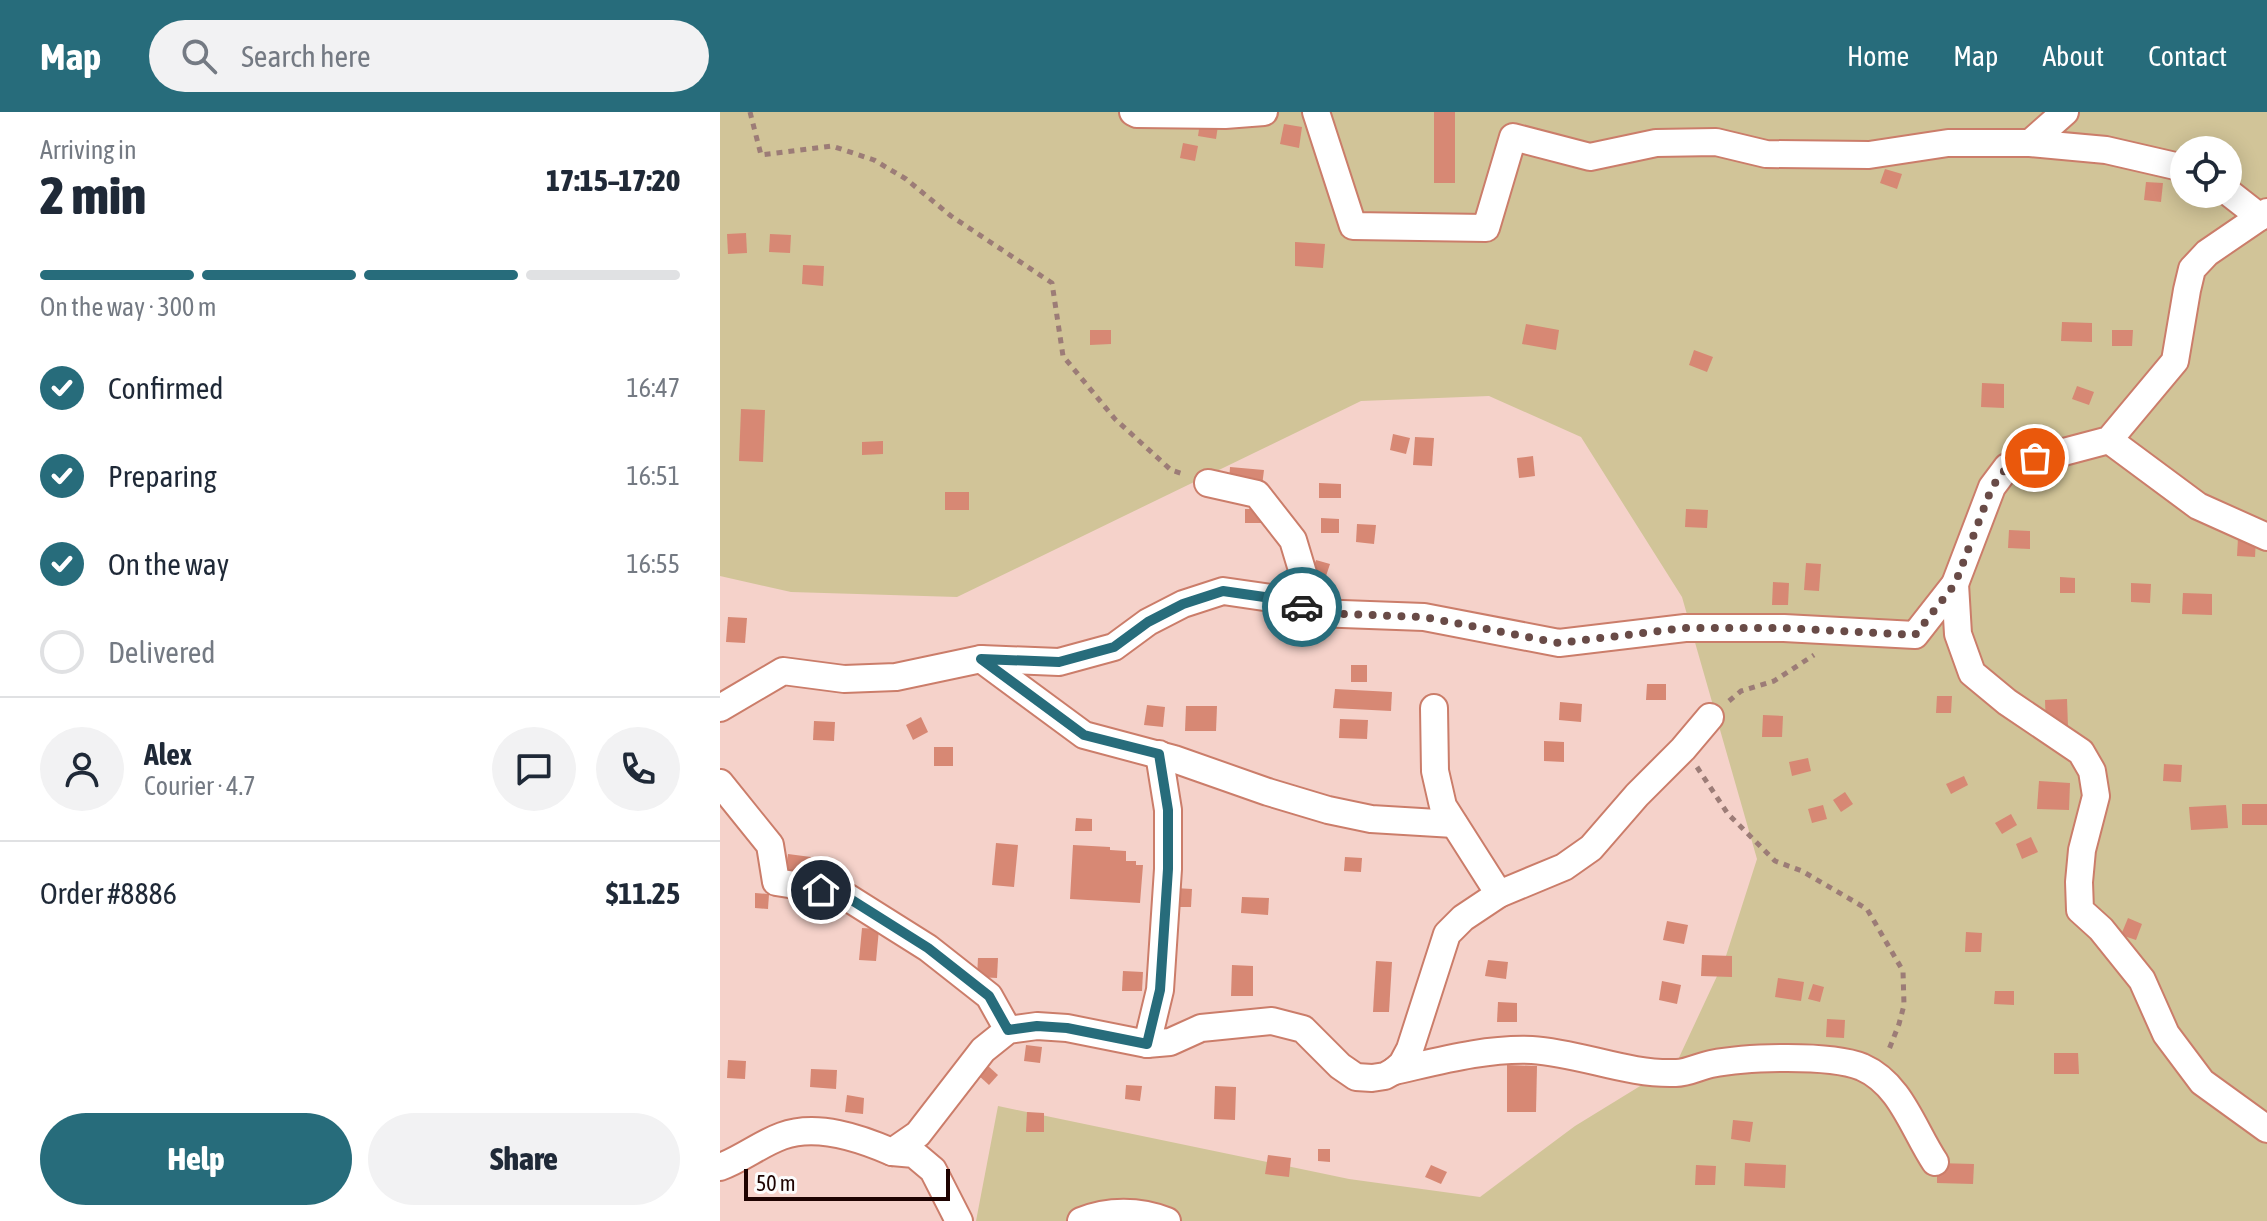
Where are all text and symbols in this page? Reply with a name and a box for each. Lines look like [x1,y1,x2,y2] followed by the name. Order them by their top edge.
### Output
[149,20,709,92] search box
[177,34,221,78] icon: search
[40,35,101,78] text: Map
[241,39,371,73] text: Search here
[1847,40,1909,72] text: Home
[1953,40,1998,72] text: Map
[2042,40,2104,72] text: About
[2148,40,2227,72] text: Contact
[40,135,137,165] text: Arriving in
[2170,136,2242,208] map controls
[2170,136,2242,208] button: locate
[546,163,680,197] text: 17:15–17:20
[40,165,146,225] text: 2 min
[40,292,217,322] text: On the way · 300 m
[40,366,84,410] icon: check
[108,371,223,405] text: Confirmed
[626,373,680,403] text: 16:47
[2001,424,2069,492] pin
[2013,436,2057,480] icon: bag
[40,454,84,498] icon: check
[108,459,217,493] text: Preparing
[626,461,680,491] text: 16:51
[40,542,84,586] icon: check
[108,547,229,581] text: On the way
[626,549,680,579] text: 16:55
[1262,567,1342,647] courier
[1280,585,1324,629] icon: car
[108,635,216,669] text: Delivered
[40,727,124,811] button: person
[492,727,576,811] button: chat
[596,727,680,811] button: phone
[144,737,192,771] text: Alex
[144,771,255,801] text: Courier · 4.7
[787,856,855,924] pin
[799,868,843,912] icon: home
[40,876,177,910] text: Order #8886
[606,876,680,910] text: $11.25
[40,1113,352,1205] button: Help
[368,1113,680,1205] button: Share
[744,1165,950,1201] scale bar
[756,1170,796,1196] text: 50 m

